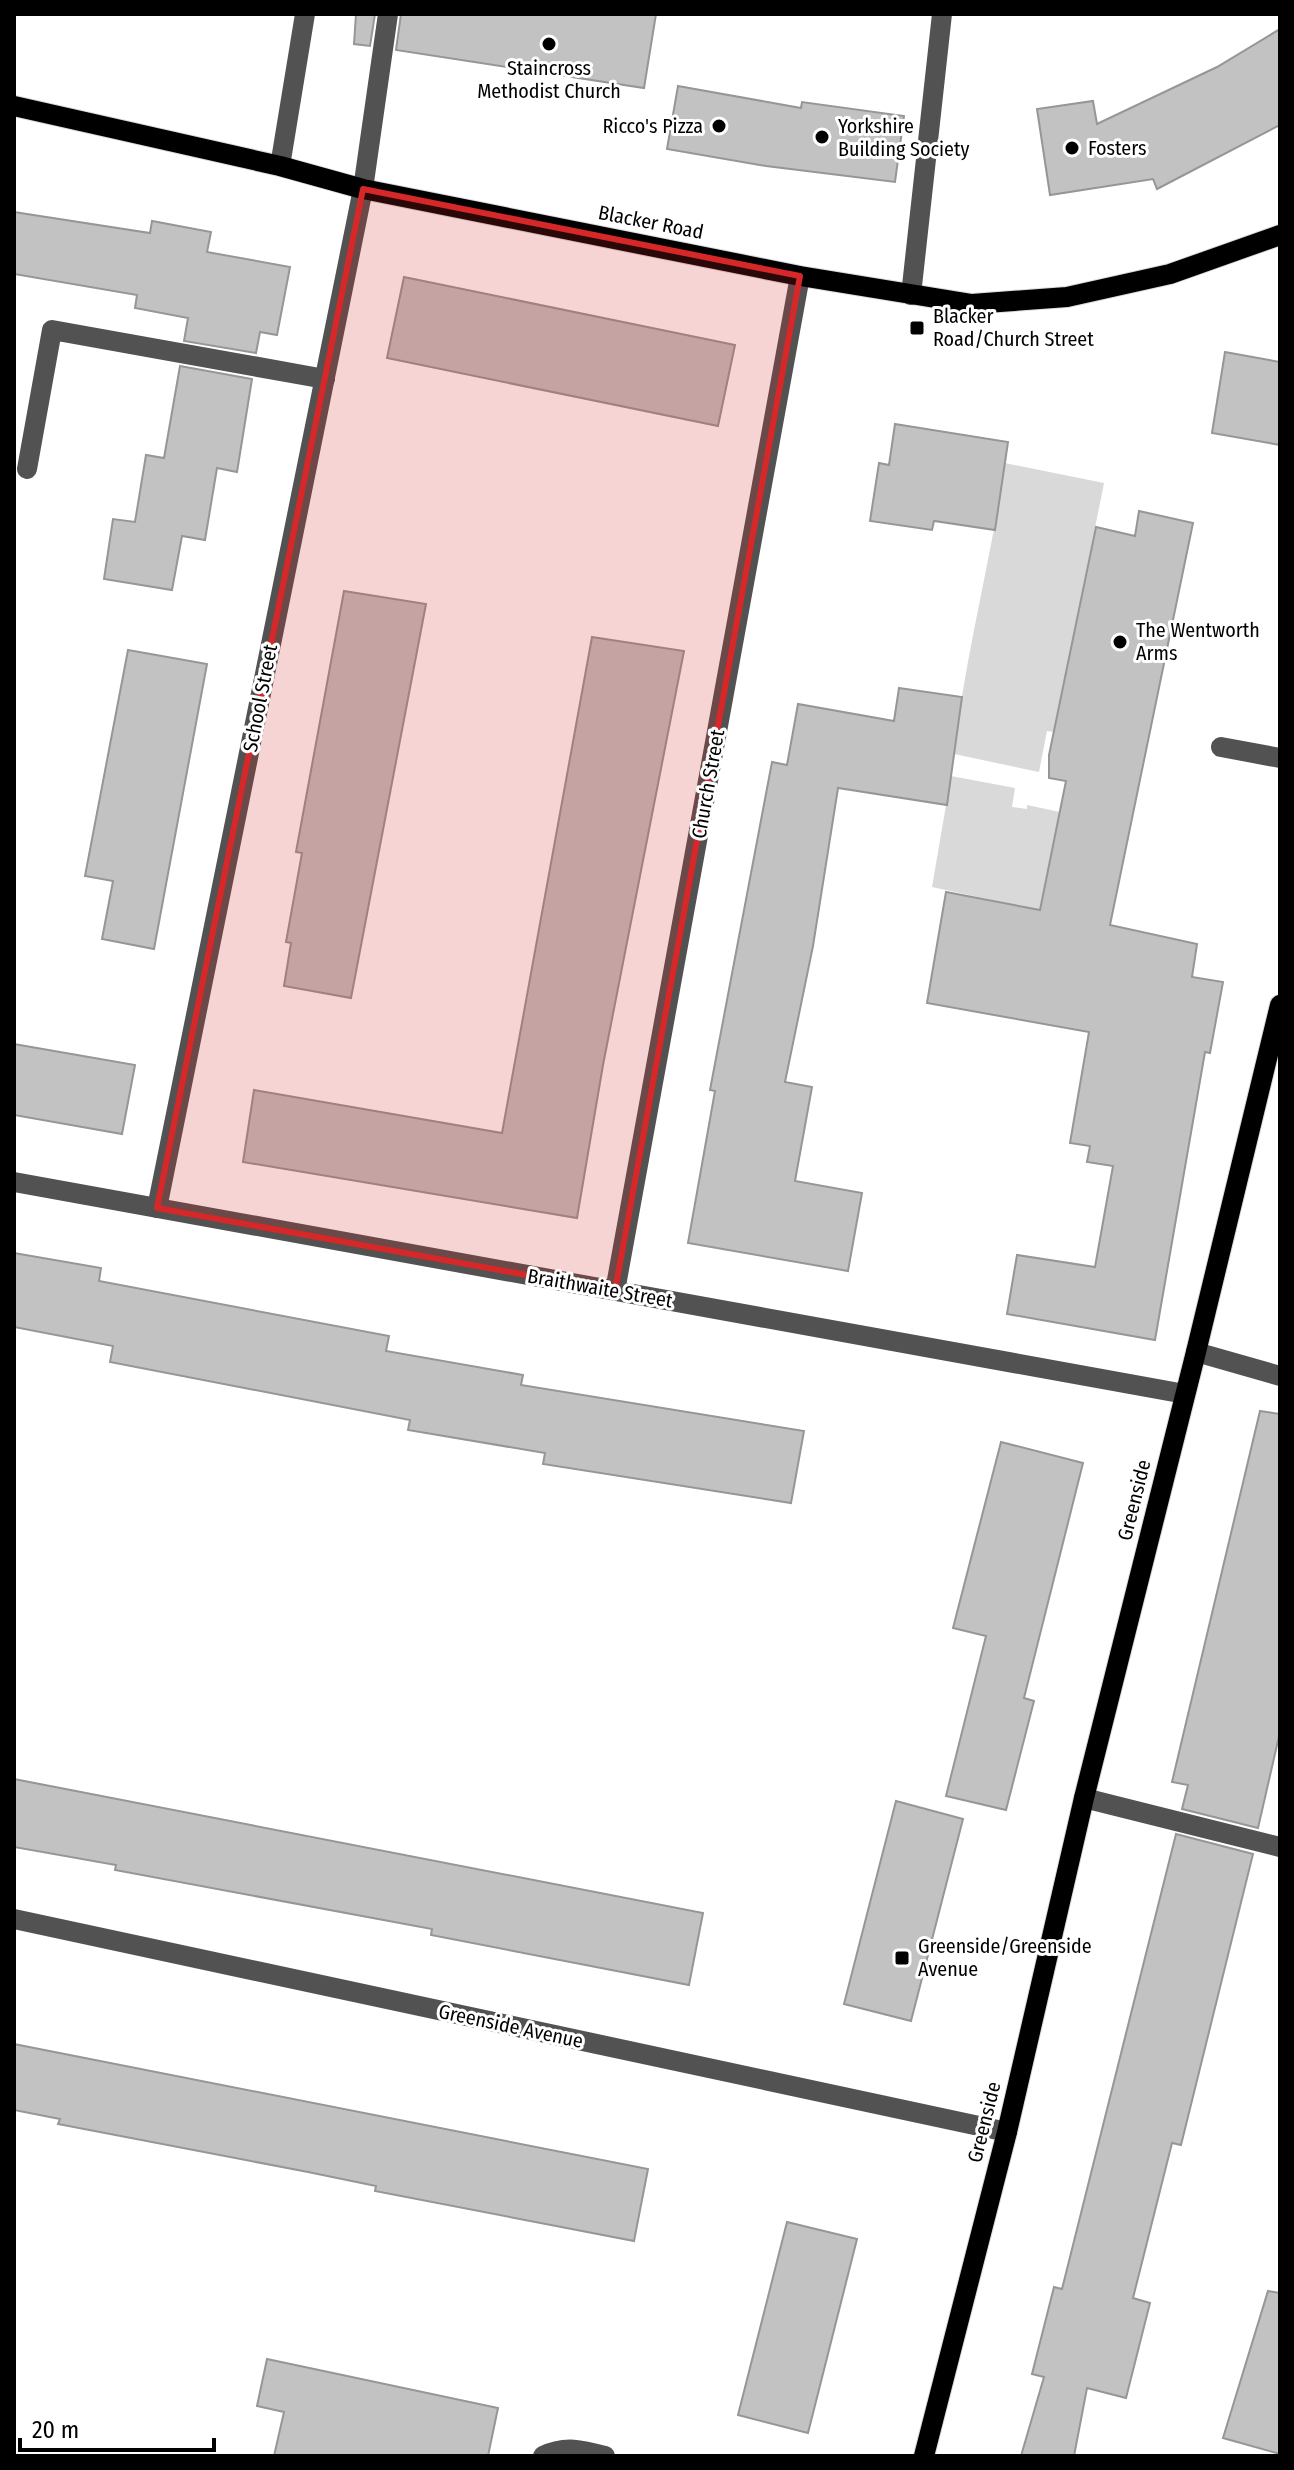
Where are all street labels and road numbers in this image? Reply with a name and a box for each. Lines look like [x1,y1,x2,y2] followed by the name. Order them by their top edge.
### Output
[596,200,706,244] street label: Blacker Road
[238,642,282,754] street label: School Street
[687,727,729,840] street label: Church Street
[526,1263,675,1313] street label: Braithwaite Street
[1112,1457,1156,1543] street label: Greenside
[437,1999,585,2053] street label: Greenside Avenue
[962,2079,1006,2165] street label: Greenside

